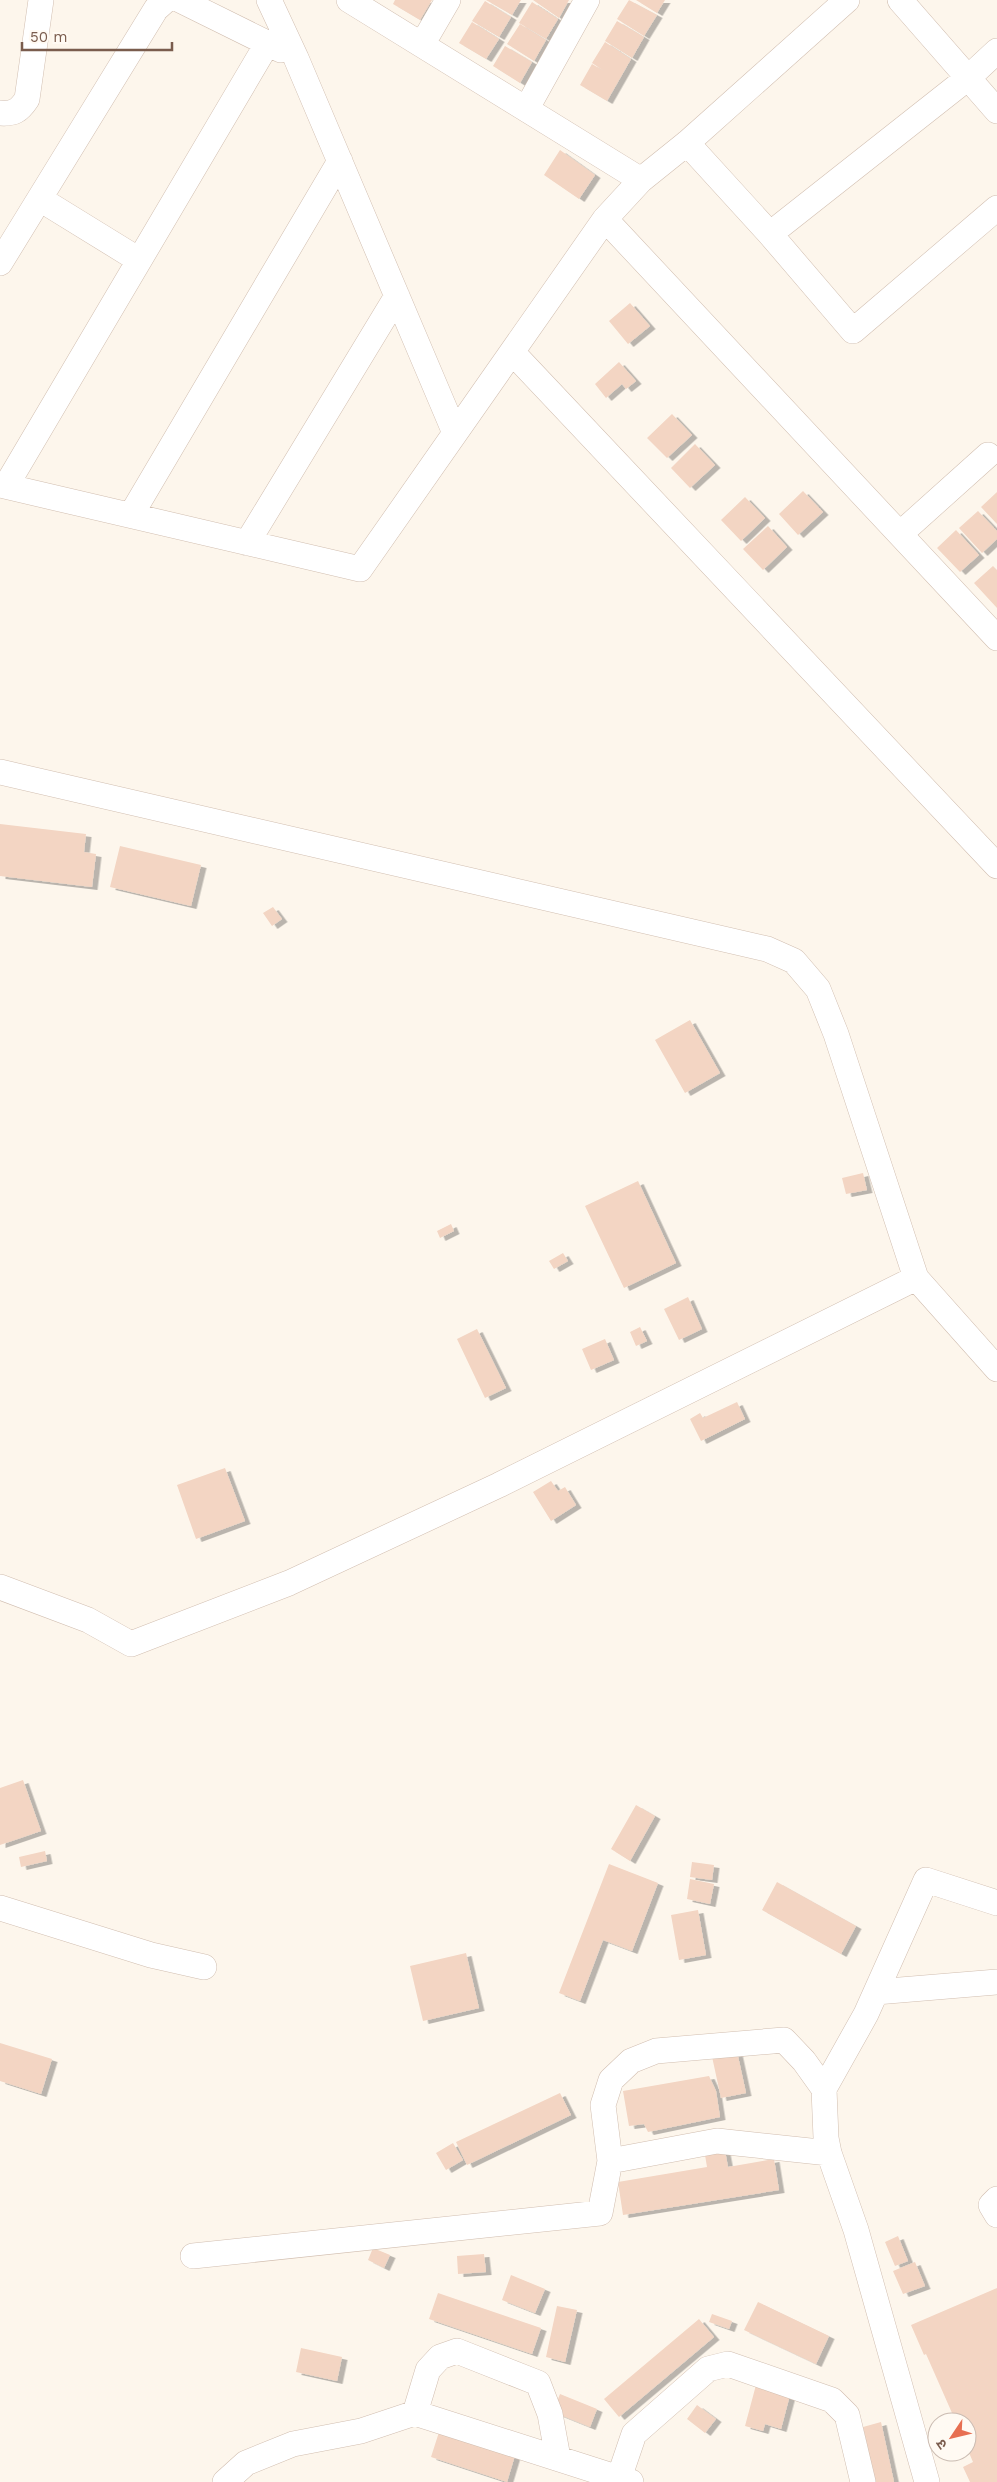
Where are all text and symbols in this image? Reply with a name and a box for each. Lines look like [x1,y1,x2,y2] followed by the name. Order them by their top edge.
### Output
[22,20,172,52] scale bar
[30,28,67,46] text: 50 m
[927,2412,977,2462] north arrow
[932,2436,950,2452] text: उ

